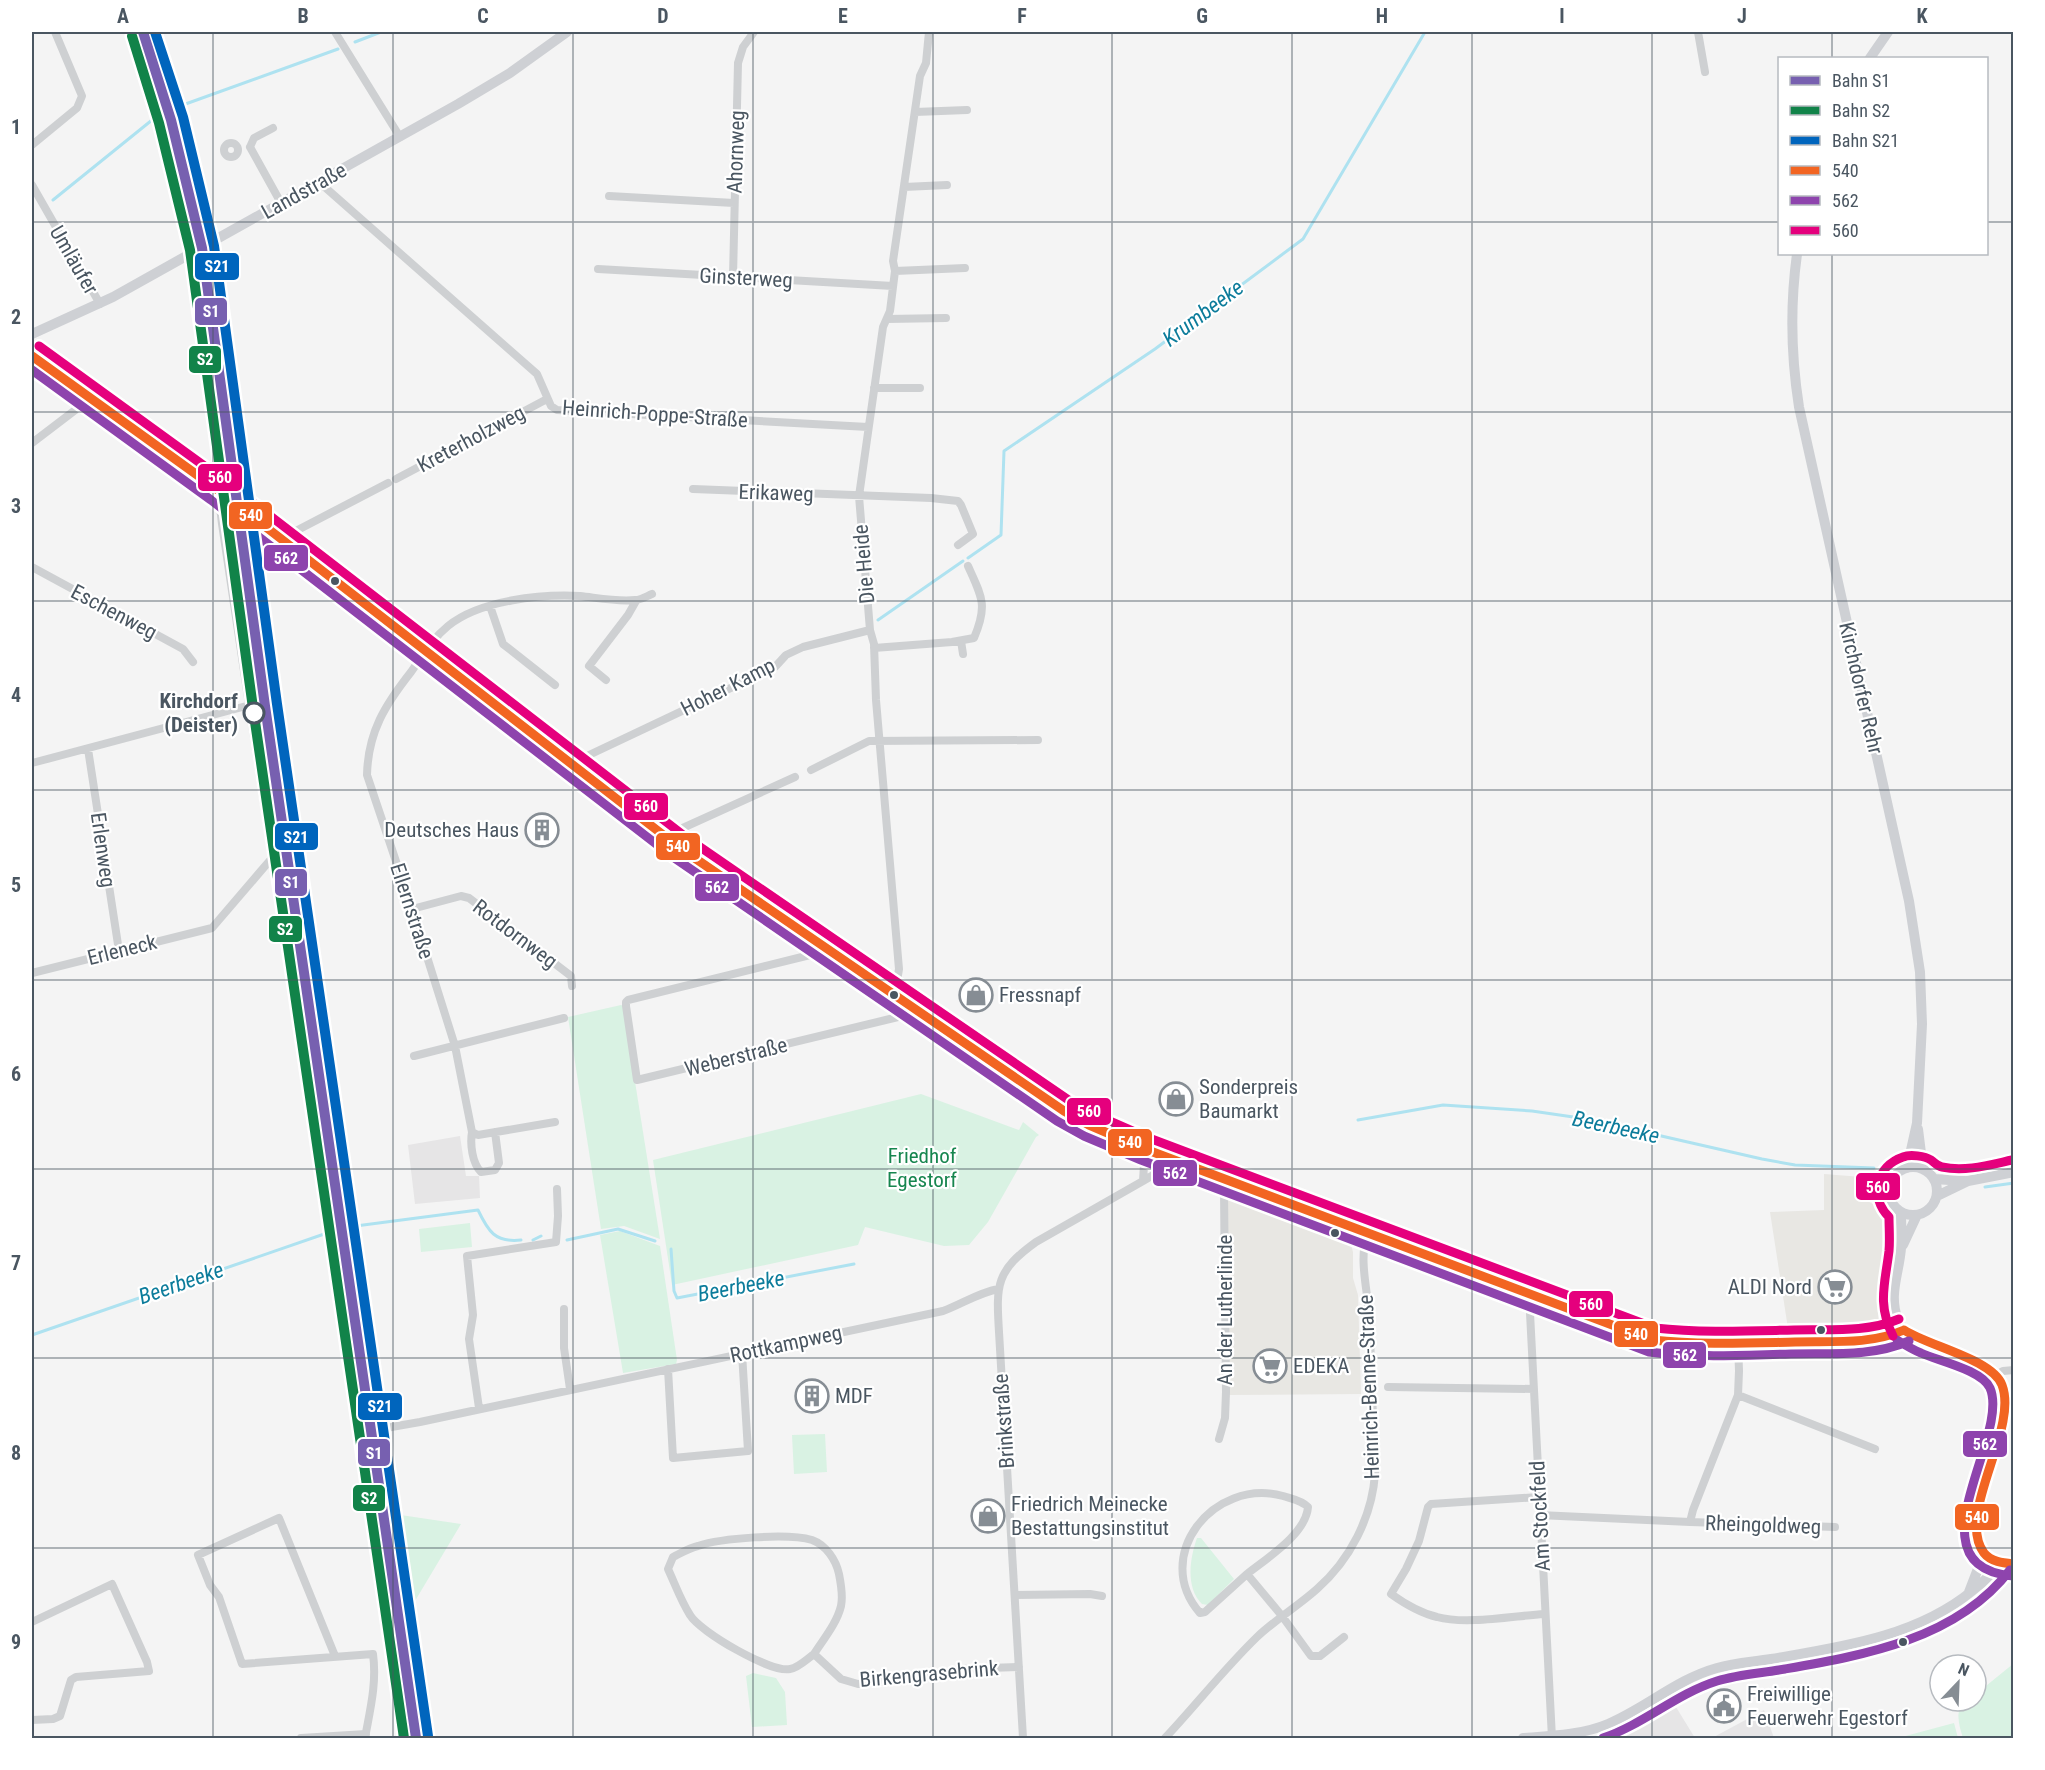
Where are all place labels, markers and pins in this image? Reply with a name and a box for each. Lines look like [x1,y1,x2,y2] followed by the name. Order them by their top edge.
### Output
[329,575,341,587] unlabelled marker
[159,689,238,737] place label: Kirchdorf (Deister)
[243,702,265,724] marker: Kirchdorf (Deister)
[524,812,560,848] building icon: Deutsches Haus
[384,818,519,842] place label: Deutsches Haus
[958,977,994,1013] shop icon: Fressnapf
[999,983,1082,1007] place label: Fressnapf
[888,989,900,1001] unlabelled marker
[1199,1075,1298,1123] place label: Sonderpreis Baumarkt
[1158,1081,1194,1117] shop icon: Sonderpreis Baumarkt
[1329,1227,1341,1239] unlabelled marker
[1817,1269,1853,1305] supermarket icon: ALDI Nord
[1728,1275,1812,1299] place label: ALDI Nord
[1815,1324,1827,1336] unlabelled marker
[1252,1348,1288,1384] supermarket icon: EDEKA
[1293,1354,1349,1378] place label: EDEKA
[794,1378,830,1414] building icon: MDF
[835,1384,873,1408] place label: MDF
[1011,1492,1169,1540] place label: Friedrich Meinecke Bestattungsinstitut
[970,1498,1006,1534] shop icon: Friedrich Meinecke Bestattungsinstitut
[1897,1636,1909,1648] unlabelled marker
[1747,1682,1908,1730] place label: Freiwillige Feuerwehr Egestorf
[1706,1688,1742,1724] public building icon: Freiwillige Feuerwehr Egestorf

